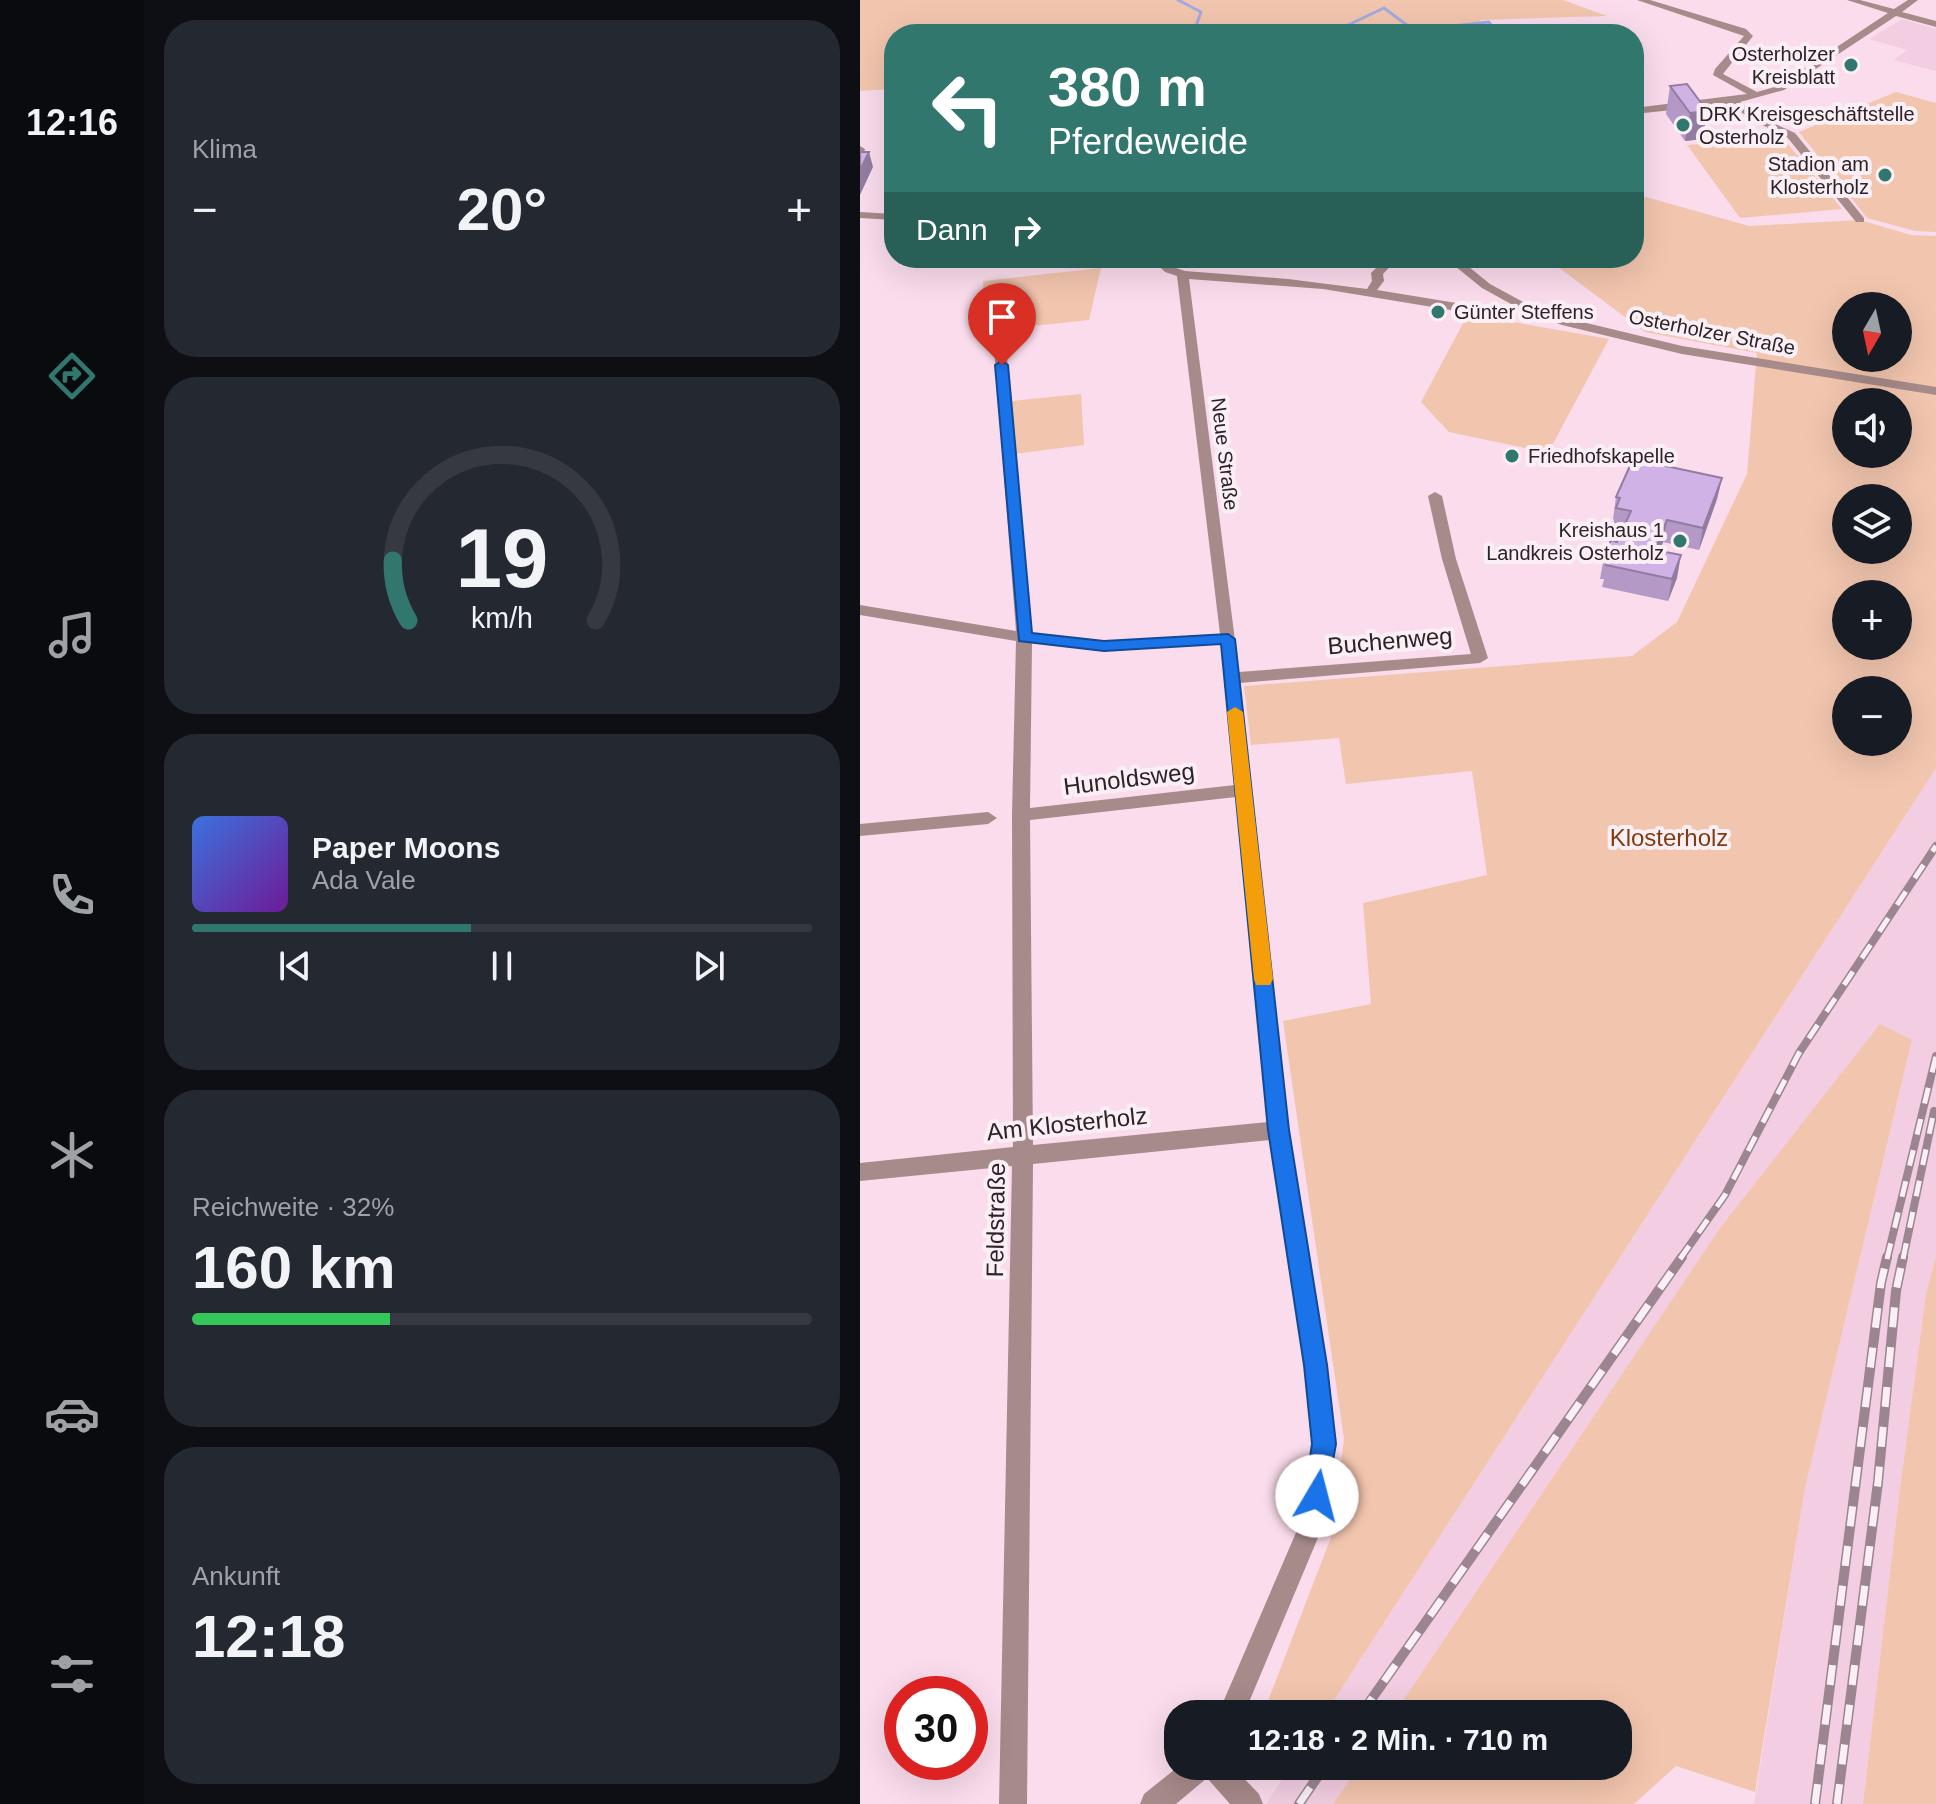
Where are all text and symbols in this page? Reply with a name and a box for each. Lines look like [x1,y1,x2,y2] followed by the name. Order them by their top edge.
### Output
[1732,43,1835,88] place label: Osterholzer Kreisblatt
[1048,55,1207,118] text: 380 m
[916,56,1020,160] icon: left
[1842,56,1860,74] marker: Osterholzer Kreisblatt
[26,102,118,143] text: 12:16
[1699,103,1915,148] place label: DRK Kreisgeschäftstelle Osterholz
[1674,116,1692,134] marker: DRK Kreisgeschäftstelle Osterholz
[1048,121,1248,162] text: Pferdeweide
[192,134,257,164] text: Klima
[1768,153,1869,198] place label: Stadion am Klosterholz
[1876,166,1894,184] marker: Stadion am Klosterholz
[457,176,547,243] text: 20°
[192,185,218,234] text: −
[786,185,812,234] text: +
[1004,208,1048,252] icon: right
[916,213,988,246] text: Dann
[968,283,1036,365] pin
[1832,292,1912,372] north arrow
[1832,292,1912,756] map controls
[980,295,1024,339] icon: arrive
[1454,301,1594,323] place label: Günter Steffens
[1429,303,1447,321] marker: Günter Steffens
[1627,305,1797,359] street label: Osterholzer Straße
[44,348,100,404] icon: directions
[1832,388,1912,468] button: sound
[1207,396,1243,512] street label: Neue Straße
[1528,445,1675,467] place label: Friedhofskapelle
[1503,447,1521,465] marker: Friedhofskapelle
[1832,484,1912,564] button: layers
[456,512,548,605] text: 19
[1486,519,1664,564] place label: Kreishaus 1 Landkreis Osterholz
[1671,532,1689,550] marker: Kreishaus 1 Landkreis Osterholz
[1832,580,1912,660] button: +
[471,602,533,634] text: km/h
[44,607,100,663] icon: music
[1326,622,1454,659] street label: Buchenweg
[1832,676,1912,756] button: −
[1062,757,1196,800] street label: Hunoldsweg
[1610,824,1728,851] park label: Klosterholz
[312,831,500,864] text: Paper Moons
[312,865,416,895] text: Ada Vale
[44,867,100,923] icon: phone
[273,944,317,988] icon: previous
[480,944,524,988] icon: pause
[687,944,731,988] icon: next
[985,1102,1149,1145] street label: Am Klosterholz
[44,1127,100,1183] icon: climate
[981,1162,1010,1278] street label: Feldstraße
[192,1192,394,1222] text: Reichweite · 32%
[192,1234,396,1301] text: 160 km
[44,1386,100,1442] icon: car
[1275,1454,1359,1538] position arrow
[192,1561,280,1591] text: Ankunft
[192,1603,345,1670] text: 12:18
[44,1646,100,1702] icon: filters
[884,1676,988,1780] speed limit sign: 30
[1248,1723,1548,1756] text: 12:18 · 2 Min. · 710 m

